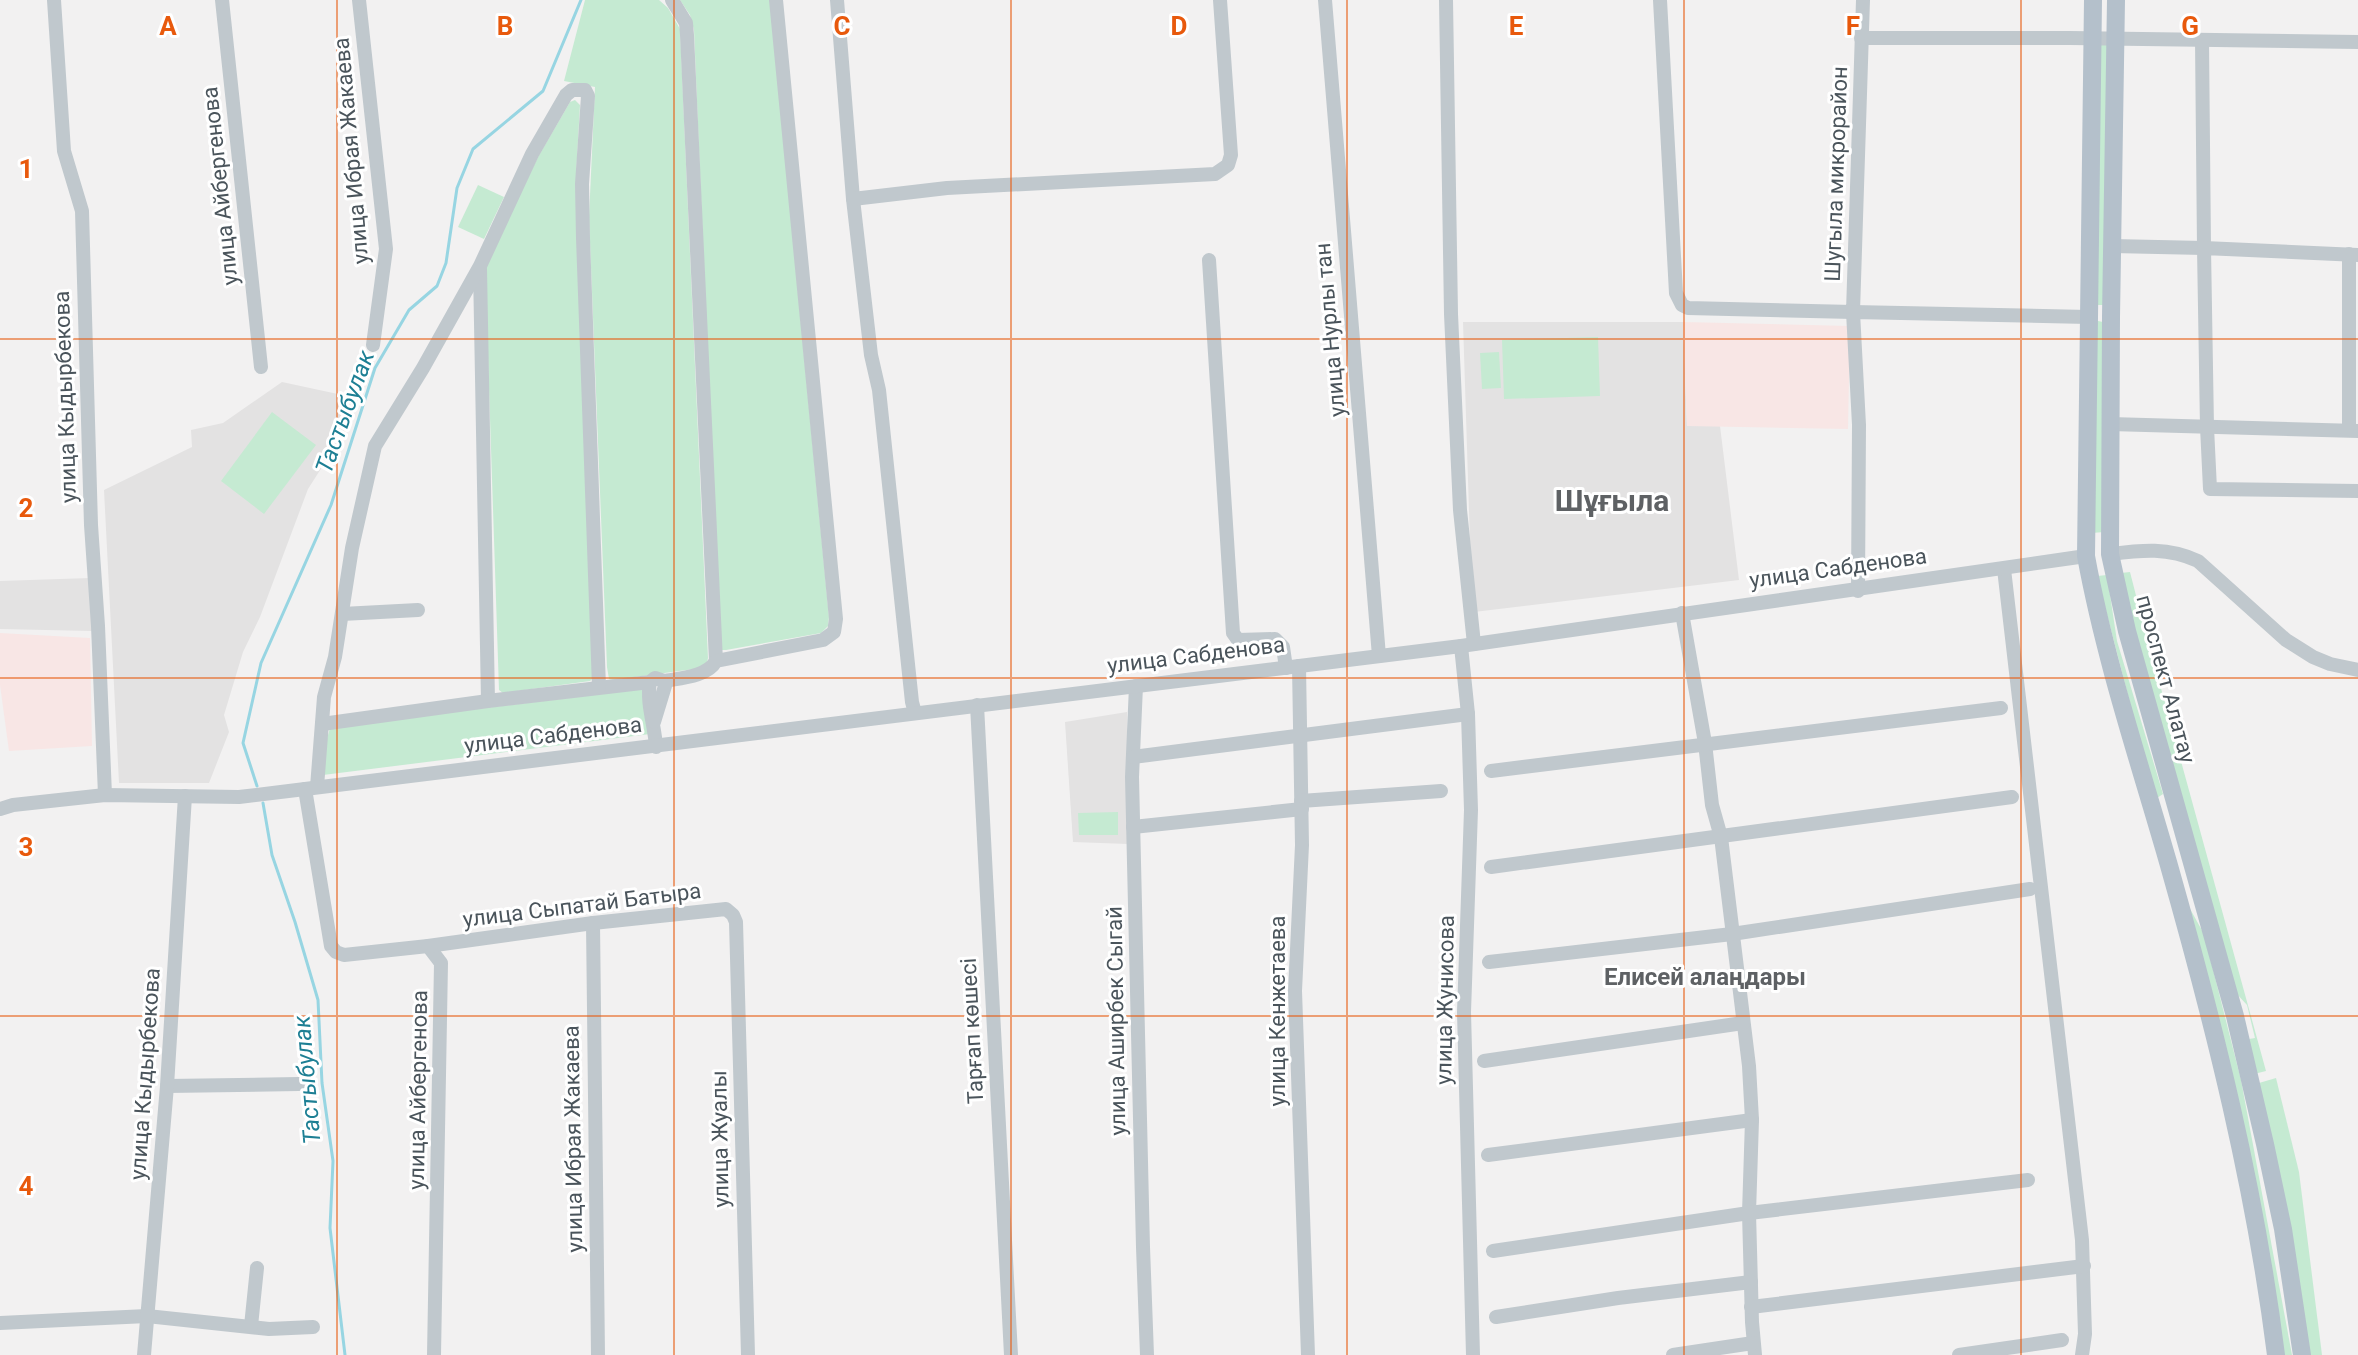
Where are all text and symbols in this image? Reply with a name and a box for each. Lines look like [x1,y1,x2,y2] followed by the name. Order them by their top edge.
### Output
[159,11,177,41] text: A
[497,11,513,41] text: B
[833,11,851,41] text: C
[1171,11,1187,41] text: D
[1509,11,1524,41] text: E
[1846,11,1860,41] text: F
[2181,11,2199,41] text: G
[329,37,373,265] street label: улица Ибрая Жакаева
[1820,66,1852,282] street label: Шугыла микрорайон
[197,85,243,287] street label: улица Айбергенова
[19,154,33,184] text: 1
[1310,242,1350,418] street label: улица Нурлы тан
[49,290,81,504] street label: улица Кыдырбекова
[310,345,381,477] water label: Тастыбулак
[1555,483,1669,518] district label: Шұғыла
[19,493,33,523] text: 2
[1748,543,1928,593] street label: улица Сабденова
[2132,592,2201,766] street label: проспект Алатау
[1106,632,1286,678] street label: улица Сабденова
[463,712,643,758] street label: улица Сабденова
[19,832,33,862] text: 3
[461,878,703,932] street label: улица Сыпатай Батыра
[1101,906,1131,1136] street label: улица Аширбек Сыгай
[1431,915,1459,1085] street label: улица Жунисова
[1265,916,1290,1106] street label: улица Кенжетаева
[956,957,988,1105] street label: Тарғап көшесі
[1604,963,1806,991] district label: Елисей алаңдары
[125,967,165,1181] street label: улица Кыдырбекова
[404,990,432,1190] street label: улица Айбергенова
[287,1013,327,1145] water label: Тастыбулак
[559,1025,587,1253] street label: улица Ибрая Жакаева
[706,1070,734,1208] street label: улица Жуалы
[19,1171,34,1201] text: 4

